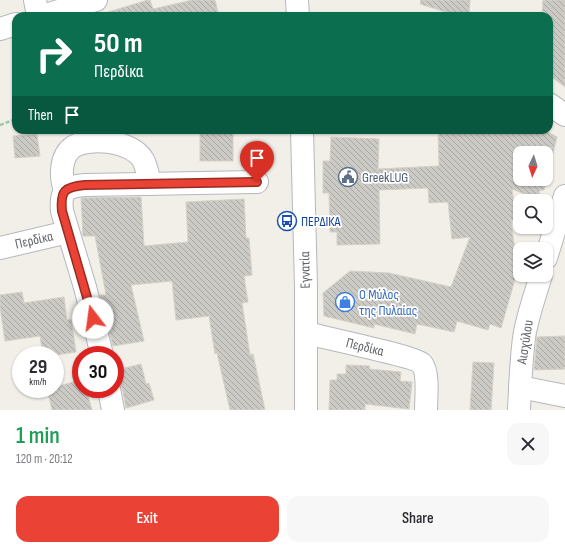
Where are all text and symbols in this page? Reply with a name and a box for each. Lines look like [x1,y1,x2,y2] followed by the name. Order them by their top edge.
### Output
[94,27,143,60] text: 50 m
[28,28,80,80] icon: right
[94,61,143,82] text: Περδίκα
[61,104,83,126] icon: arrive
[28,106,53,125] text: Then
[240,141,274,182] pin
[513,146,553,186] north arrow
[513,146,553,282] map controls
[246,147,268,169] icon: arrive
[337,166,359,188] public building icon: GreekLUG
[362,169,408,186] place label: GreekLUG
[513,194,553,234] button: search
[276,210,298,232] bus stop icon: ΠΕΡΔΙΚΑ
[301,213,342,230] place label: ΠΕΡΔΙΚΑ
[13,227,55,253] street label: Περδίκα
[513,242,553,282] button: layers
[296,251,314,289] street label: Εγνατία
[359,286,417,319] place label: Ο Μύλος της Πυλαίας
[334,291,356,313] shop icon: Ο Μύλος της Πυλαίας
[72,297,114,339] position arrow
[513,319,537,366] street label: Αισχύλου
[344,334,386,360] street label: Περδίκα
[72,346,124,398] speed limit sign: 30
[29,355,47,379] text: 29
[29,376,47,388] text: km/h
[16,421,60,450] text: 1 min
[507,423,549,465] button: close
[16,451,73,467] text: 120 m · 20:12
[16,496,279,542] button: Exit
[287,496,549,542] button: Share

